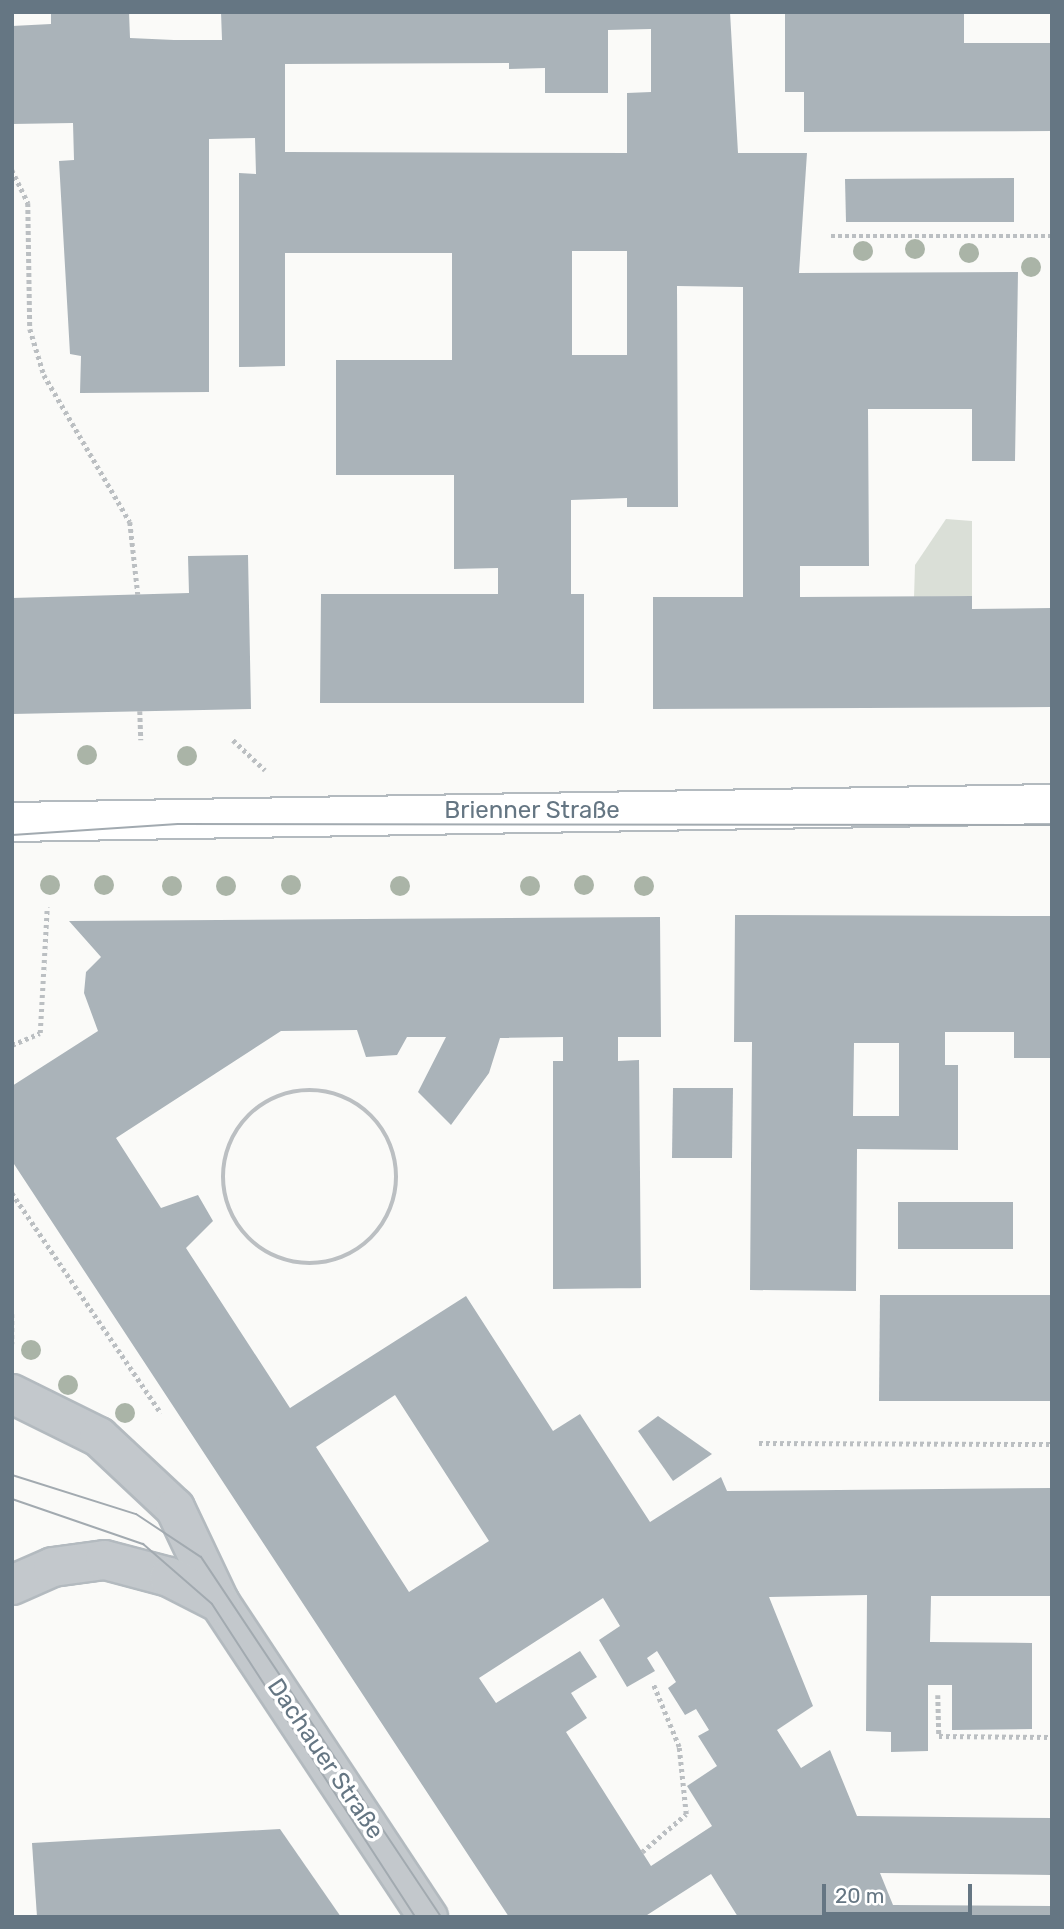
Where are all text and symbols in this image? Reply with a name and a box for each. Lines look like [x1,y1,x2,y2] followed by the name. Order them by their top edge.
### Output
[444,797,620,825] street label: Brienner Straße
[261,1673,389,1845] street label: Dachauer Straße
[826,1870,976,1914] scale bar
[835,1883,884,1908] text: 20 m

